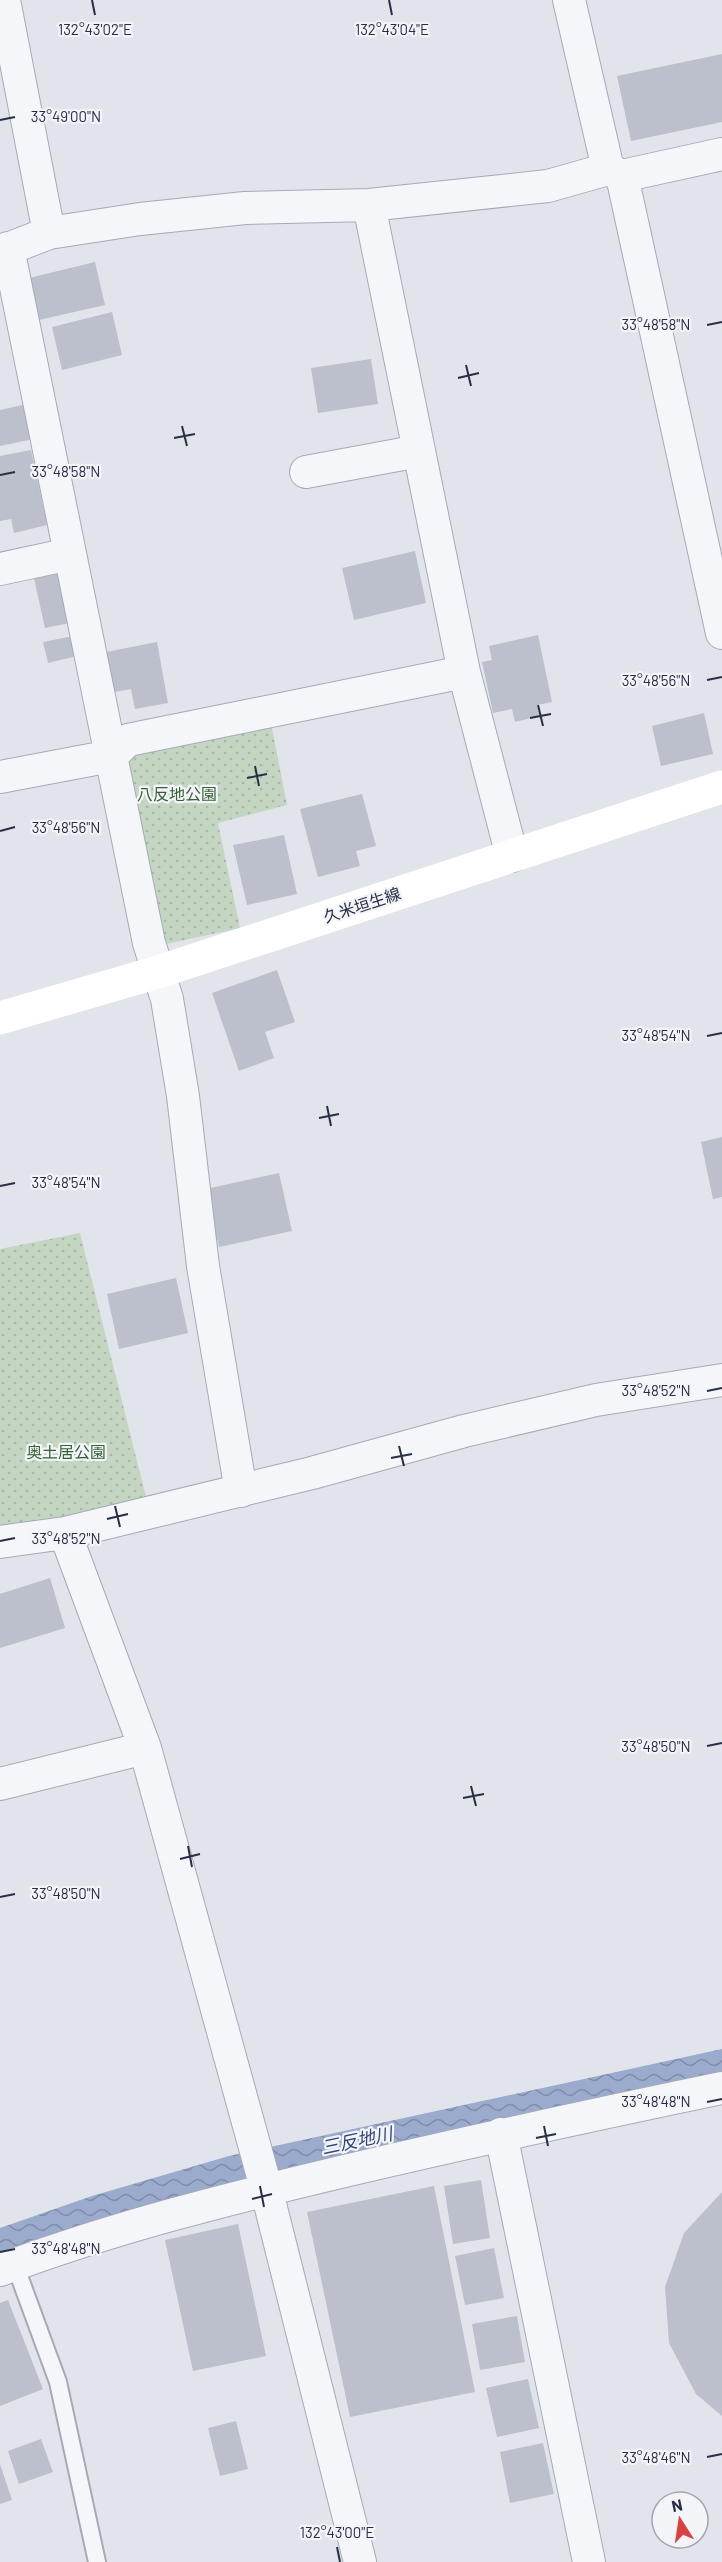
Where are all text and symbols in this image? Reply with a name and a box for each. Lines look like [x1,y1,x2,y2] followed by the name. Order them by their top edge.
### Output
[58,20,132,38] text: 132°43'02"E
[355,20,429,38] text: 132°43'04"E
[31,107,101,125] text: 33°49'00"N
[622,315,690,333] text: 33°48'58"N
[32,462,100,480] text: 33°48'58"N
[622,671,690,689] text: 33°48'56"N
[137,784,217,803] park label: 八反地公園
[32,818,100,836] text: 33°48'56"N
[321,883,403,926] street label: 久米垣生線
[621,1026,691,1044] text: 33°48'54"N
[31,1173,101,1191] text: 33°48'54"N
[621,1381,691,1399] text: 33°48'52"N
[26,1442,106,1461] park label: 奥土居公園
[31,1529,101,1547] text: 33°48'52"N
[621,1737,691,1755] text: 33°48'50"N
[31,1884,101,1902] text: 33°48'50"N
[621,2092,691,2110] text: 33°48'48"N
[319,2121,396,2158] water label: 三反地川
[31,2239,101,2257] text: 33°48'48"N
[621,2448,691,2466] text: 33°48'46"N
[650,2490,710,2550] north arrow
[670,2494,684,2515] text: N
[300,2523,374,2541] text: 132°43'00"E

